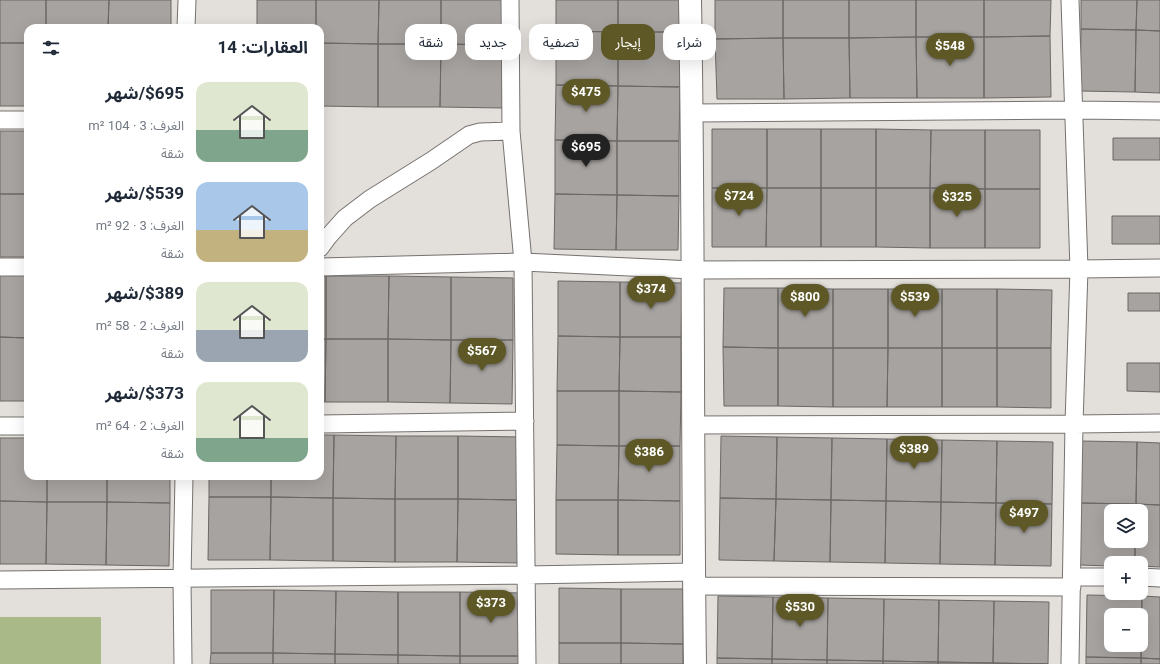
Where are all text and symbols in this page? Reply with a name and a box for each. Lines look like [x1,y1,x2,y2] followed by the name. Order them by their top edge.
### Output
[405,24,457,60] chip: شقة
[465,24,521,60] chip: جديد
[529,24,593,60] chip: تصفية
[601,24,655,60] chip: إيجار
[663,24,716,60] chip: شراء
[926,33,974,67] pin: $548
[40,37,62,59] icon: filters
[217,37,308,57] text: العقارات: 14
[935,38,965,53] text: $548
[562,79,610,113] pin: $475
[105,83,184,103] text: $695/شهر
[571,84,601,99] text: $475
[228,98,276,146] icon: home
[88,118,184,133] text: الغرف: 3 · 104 m²
[562,134,610,168] pin: $695
[571,139,601,154] text: $695
[161,146,184,161] text: شقة
[105,183,184,203] text: $539/شهر
[715,183,763,217] pin: $724
[933,184,981,218] pin: $325
[724,188,754,203] text: $724
[942,189,972,204] text: $325
[228,198,276,246] icon: home
[96,218,184,233] text: الغرف: 3 · 92 m²
[161,246,184,261] text: شقة
[627,276,675,310] pin: $374
[636,281,666,296] text: $374
[105,283,184,303] text: $389/شهر
[781,284,829,318] pin: $800
[891,284,939,318] pin: $539
[790,289,820,304] text: $800
[900,289,930,304] text: $539
[228,298,276,346] icon: home
[96,318,184,333] text: الغرف: 2 · 58 m²
[458,338,506,372] pin: $567
[467,343,497,358] text: $567
[161,346,184,361] text: شقة
[105,383,184,403] text: $373/شهر
[228,398,276,446] icon: home
[96,418,184,433] text: الغرف: 2 · 64 m²
[890,436,938,470] pin: $389
[625,439,673,473] pin: $386
[899,441,929,456] text: $389
[634,444,664,459] text: $386
[161,446,184,461] text: شقة
[1000,500,1048,534] pin: $497
[1104,504,1148,652] map controls
[1104,504,1148,548] button: layers
[1009,505,1039,520] text: $497
[1104,556,1148,600] button: +
[467,590,515,624] pin: $373
[776,594,824,628] pin: $530
[476,595,506,610] text: $373
[785,599,815,614] text: $530
[1104,608,1148,652] button: −

